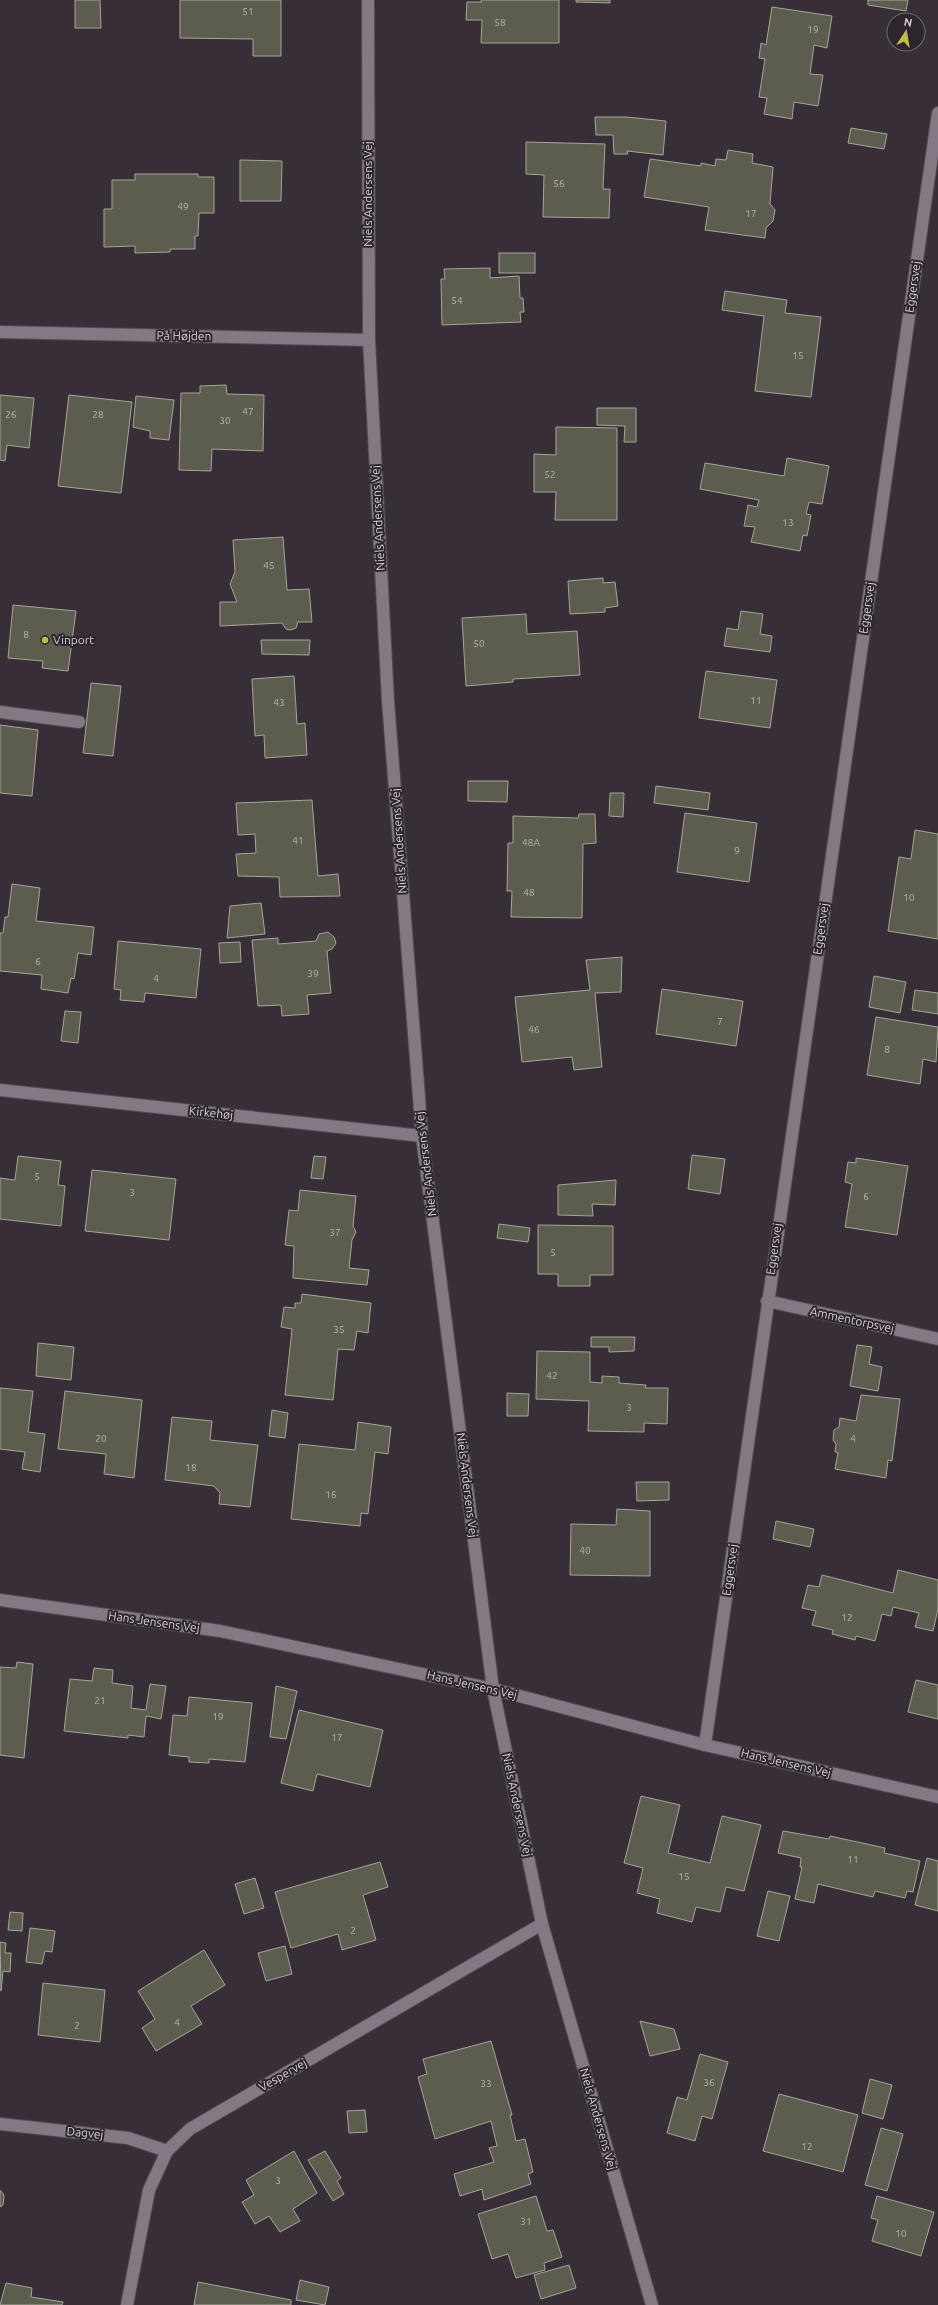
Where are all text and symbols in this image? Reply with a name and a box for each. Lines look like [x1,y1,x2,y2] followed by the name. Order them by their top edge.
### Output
[242,6,254,17] house number: 51
[886,12,926,52] north arrow
[903,15,913,29] text: N
[494,17,506,28] house number: 58
[807,24,819,35] house number: 19
[361,141,374,247] street label: Niels Andersens Vej
[553,178,565,189] house number: 56
[177,201,189,212] house number: 49
[745,208,757,219] house number: 17
[902,260,923,314] street label: Eggersvej
[451,295,463,306] house number: 54
[157,329,212,342] street label: På Højden
[792,350,804,361] house number: 15
[242,406,254,417] house number: 47
[5,409,17,420] house number: 26
[92,409,104,420] house number: 28
[219,415,231,426] house number: 30
[368,465,387,571] street label: Niels Andersens Vej
[544,469,556,480] house number: 52
[782,517,794,528] house number: 13
[263,560,275,571] house number: 45
[856,581,877,635] street label: Eggersvej
[23,629,29,640] house number: 8
[53,633,94,646] place label: Vinport
[40,635,50,645] marker: Vinport
[473,638,485,649] house number: 50
[750,695,762,706] house number: 11
[273,697,285,708] house number: 43
[388,788,409,894] street label: Niels Andersens Vej
[292,835,304,846] house number: 41
[522,837,540,848] house number: 48A
[734,845,740,856] house number: 9
[523,887,535,898] house number: 48
[903,892,915,903] house number: 10
[810,902,831,956] street label: Eggersvej
[35,956,41,967] house number: 6
[307,968,319,979] house number: 39
[153,973,159,984] house number: 4
[717,1016,723,1027] house number: 7
[528,1024,540,1035] house number: 46
[884,1044,890,1055] house number: 8
[188,1104,234,1121] street label: Kirkehøj
[413,1111,438,1217] street label: Niels Andersens Vej
[34,1171,40,1182] house number: 5
[129,1187,135,1198] house number: 3
[863,1191,869,1202] house number: 6
[763,1222,784,1276] street label: Eggersvej
[329,1227,341,1238] house number: 37
[550,1247,556,1258] house number: 5
[809,1304,896,1335] street label: Ammentorpsvej
[333,1324,345,1335] house number: 35
[546,1370,558,1381] house number: 42
[626,1402,632,1413] house number: 3
[455,1432,480,1538] street label: Niels Andersens Vej
[95,1433,107,1444] house number: 20
[850,1433,856,1444] house number: 4
[185,1462,197,1473] house number: 18
[325,1489,337,1500] house number: 16
[719,1543,740,1597] street label: Eggersvej
[579,1545,591,1556] house number: 40
[108,1609,201,1634] street label: Hans Jensens Vej
[841,1612,853,1623] house number: 12
[426,1668,519,1701] street label: Hans Jensens Vej
[94,1695,106,1706] house number: 21
[212,1711,224,1722] house number: 19
[331,1732,343,1743] house number: 17
[740,1746,833,1779] street label: Hans Jensens Vej
[500,1752,535,1858] street label: Niels Andersens Vej
[847,1854,859,1865] house number: 11
[678,1871,690,1882] house number: 15
[350,1925,356,1936] house number: 2
[174,2017,180,2028] house number: 4
[74,2020,80,2031] house number: 2
[257,2056,309,2093] street label: Vespervej
[578,2066,619,2171] street label: Niels Andersens Vej
[703,2077,715,2088] house number: 36
[480,2078,492,2089] house number: 33
[66,2124,104,2141] street label: Dagvej
[801,2141,813,2152] house number: 12
[275,2175,281,2186] house number: 3
[520,2216,532,2227] house number: 31
[895,2228,907,2239] house number: 10

